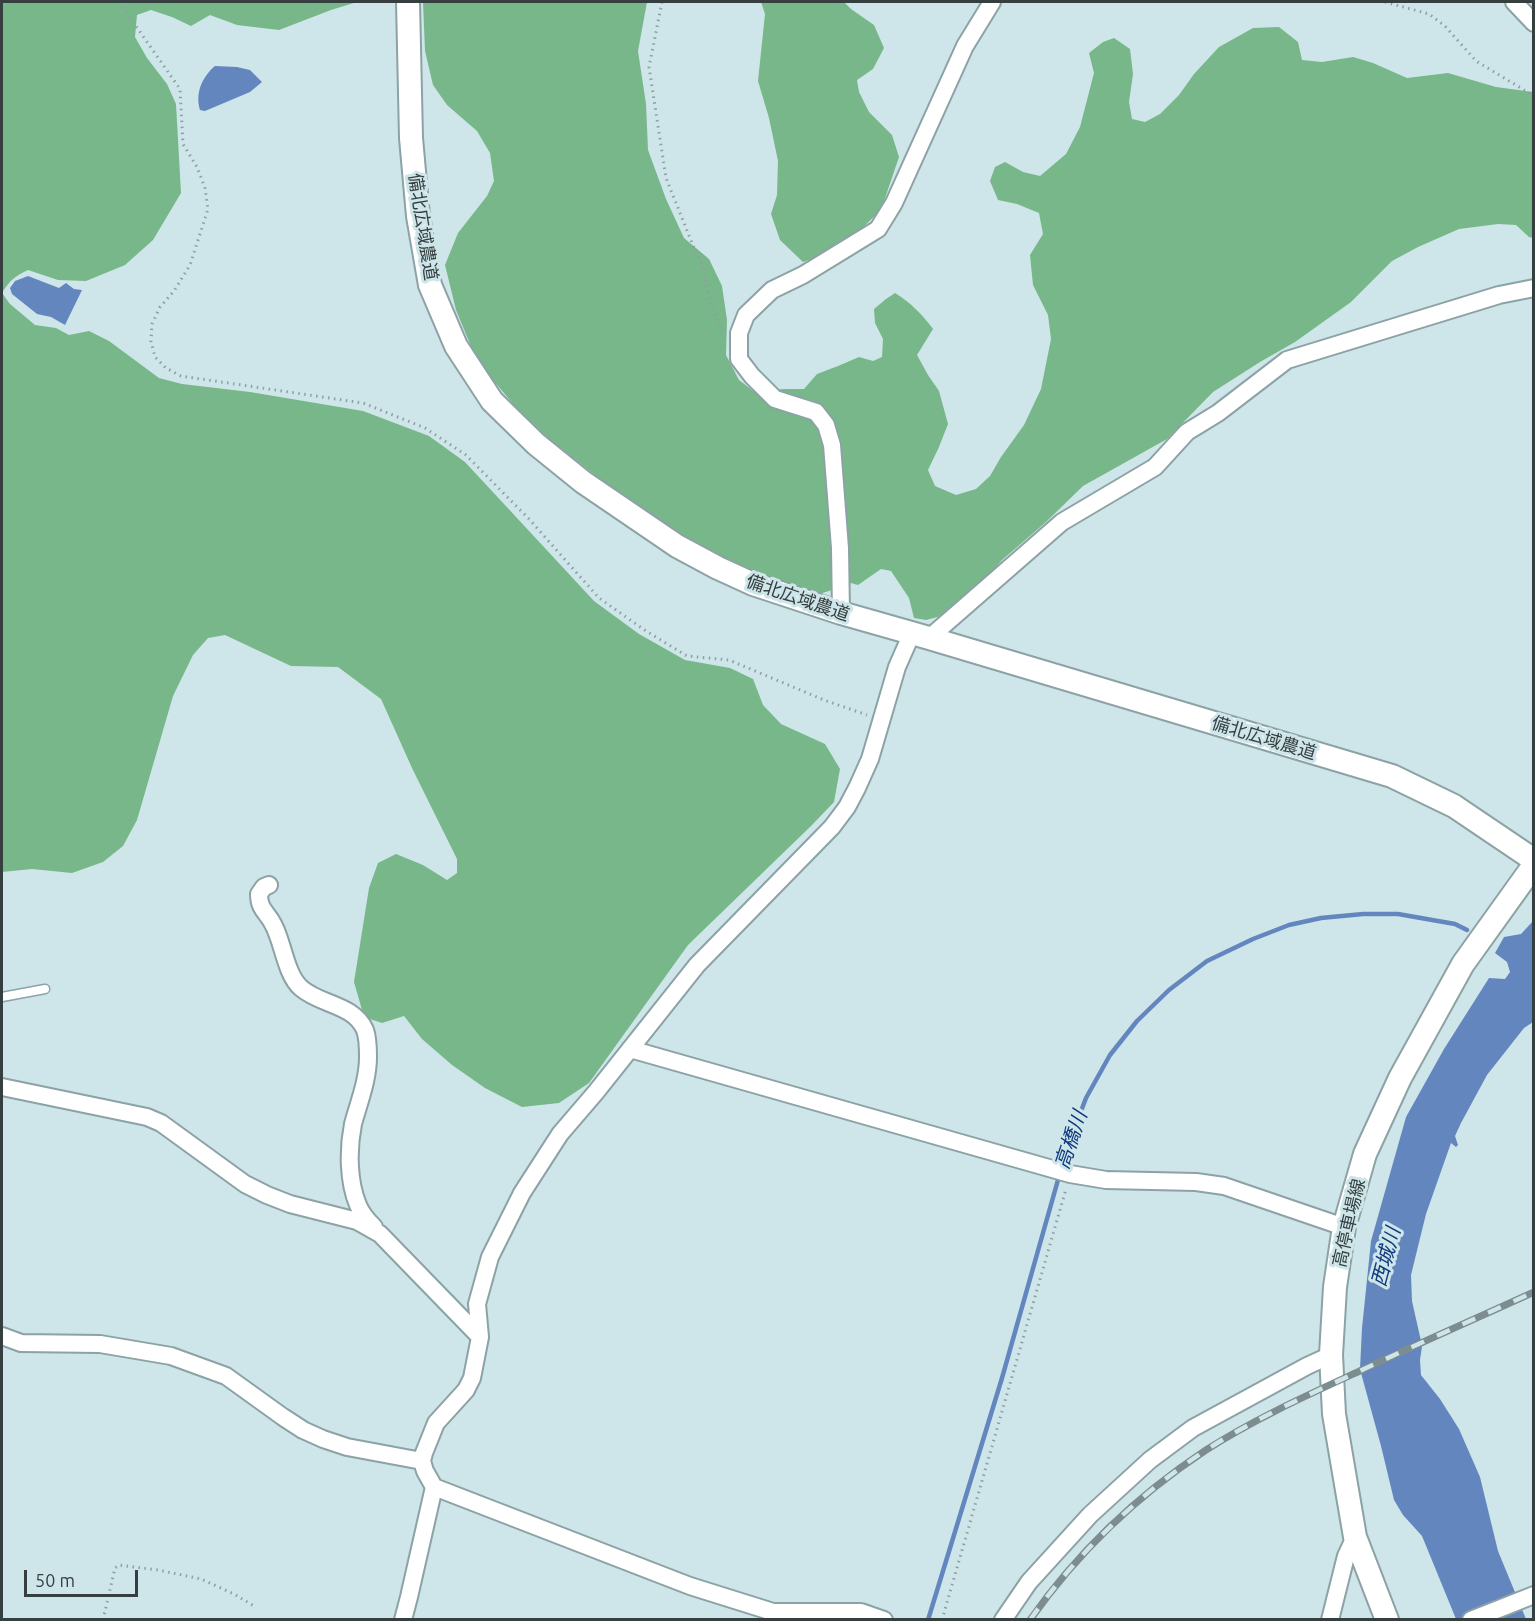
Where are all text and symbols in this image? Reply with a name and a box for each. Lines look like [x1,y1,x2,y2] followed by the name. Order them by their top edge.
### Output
[404,172,442,282] street label: 備北広域農道
[743,570,853,626] street label: 備北広域農道
[1209,712,1319,764] street label: 備北広域農道
[1050,1108,1092,1172] water label: 高橋川
[1328,1177,1370,1269] street label: 高停車場線
[1367,1225,1405,1289] water label: 西城川
[27,1558,141,1596] scale bar
[35,1570,75,1590] text: 50 m

